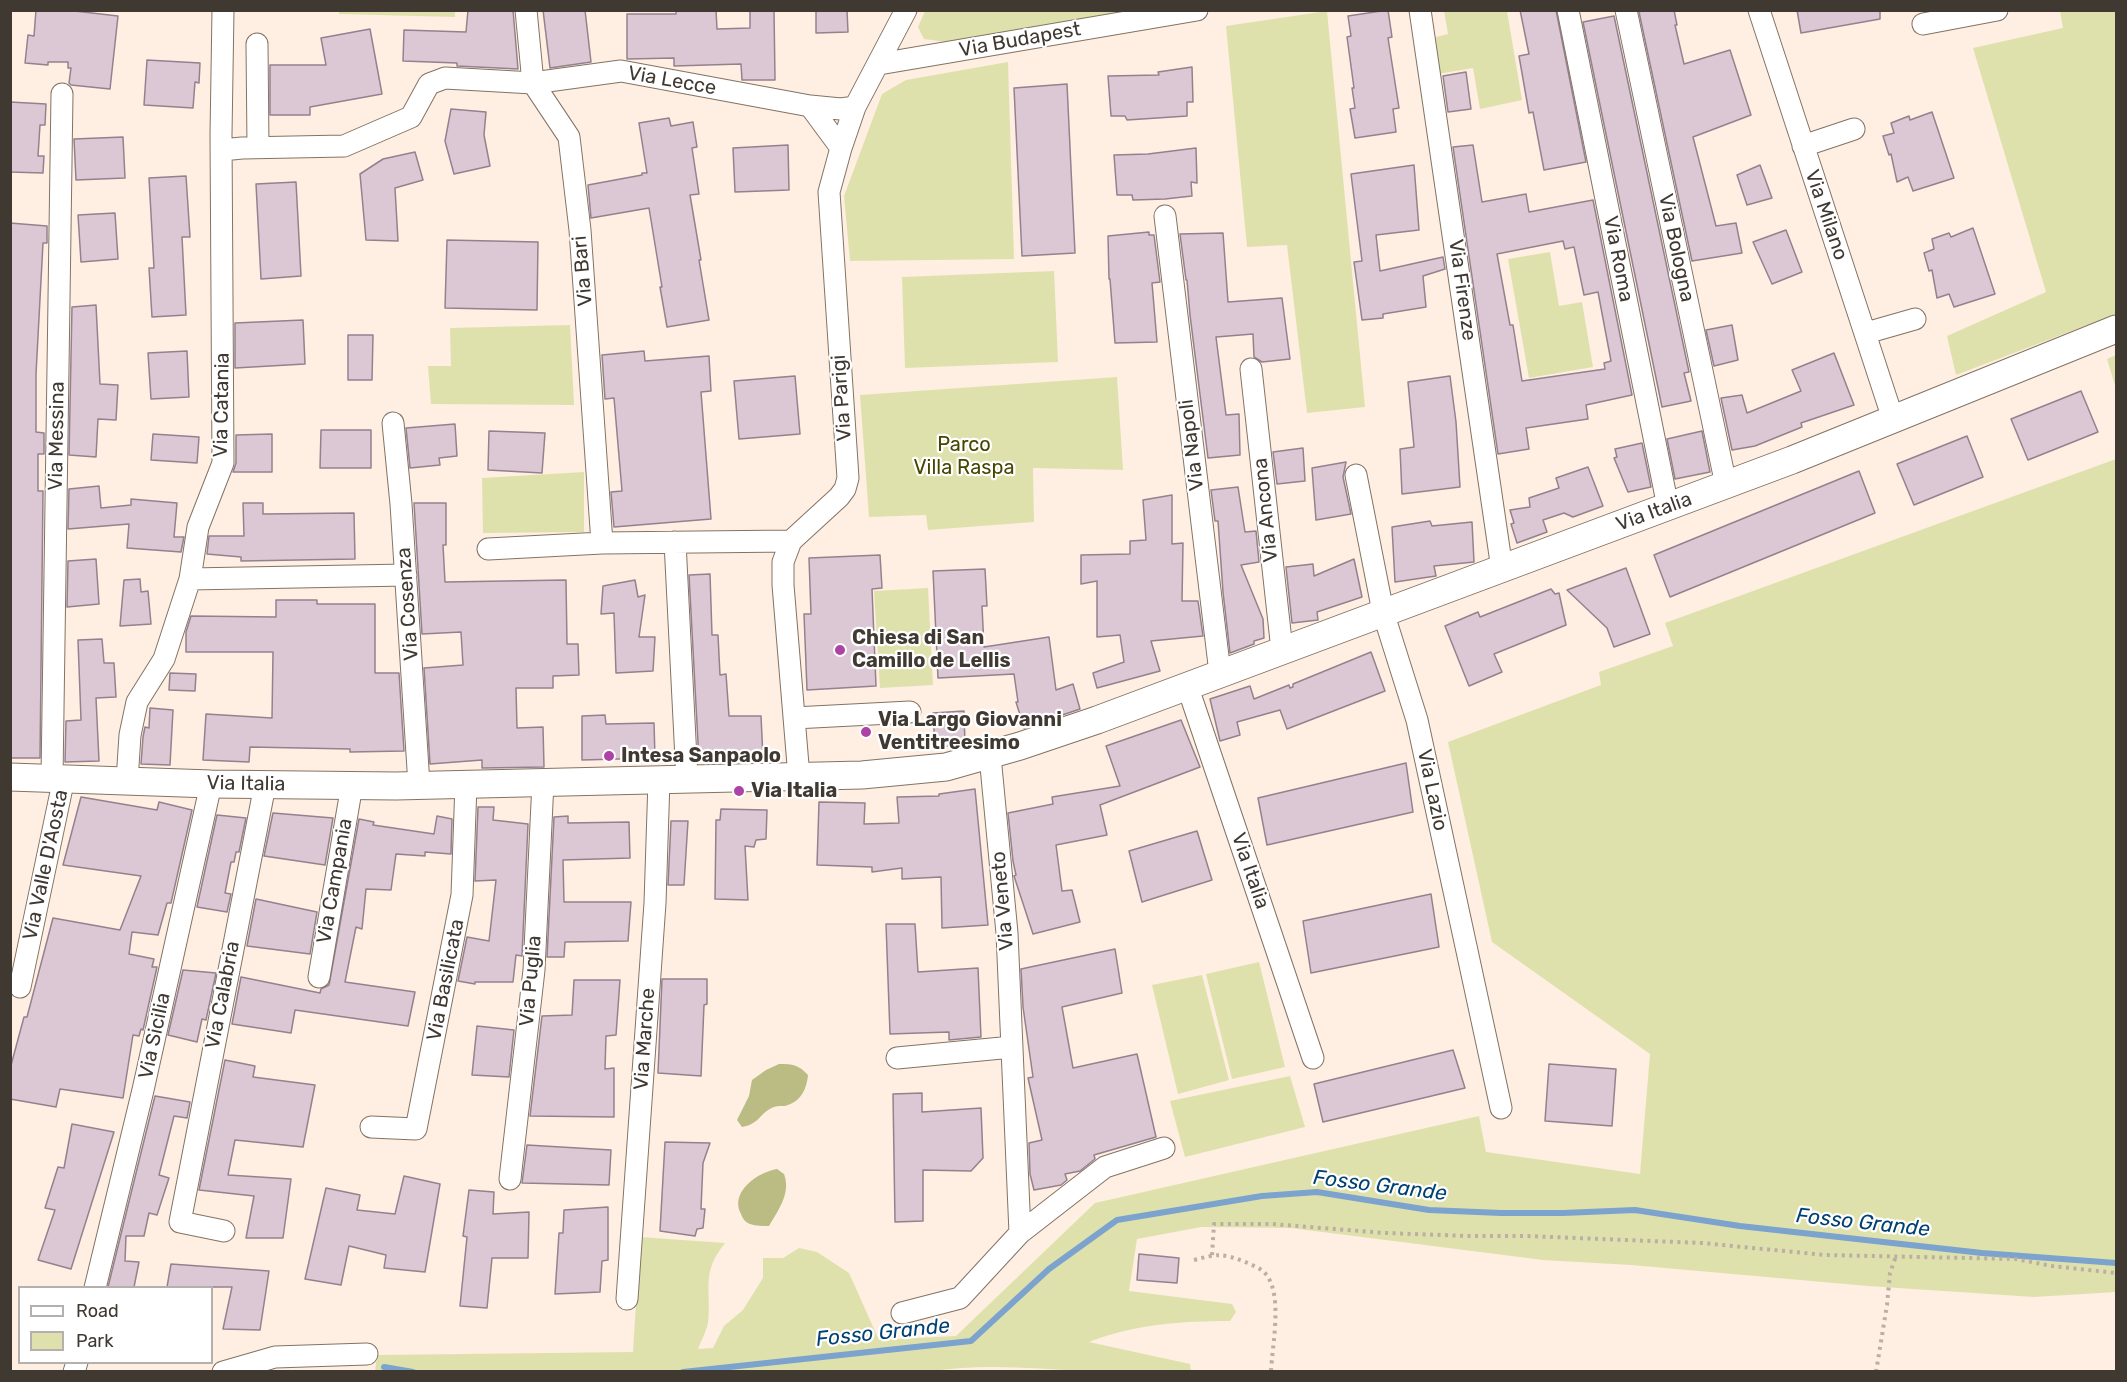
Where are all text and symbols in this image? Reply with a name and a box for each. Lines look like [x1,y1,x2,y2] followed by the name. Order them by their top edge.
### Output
[957,17,1083,63] street label: Via Budapest
[626,61,718,101] street label: Via Lecce
[1799,167,1853,263] street label: Via Milano
[1653,192,1699,304] street label: Via Bologna
[1598,214,1638,304] street label: Via Roma
[568,235,598,307] street label: Via Bari
[1443,238,1481,342] street label: Via Firenze
[209,352,235,458] street label: Via Catania
[827,354,857,442] street label: Via Parigi
[44,381,70,491] street label: Via Messina
[1174,398,1210,492] street label: Via Napoli
[914,433,1014,480] park label: Parco Villa Raspa
[1249,457,1283,563] street label: Via Ancona
[1613,487,1695,537] street label: Via Italia
[392,547,424,661] street label: Via Cosenza
[852,626,1011,673] place label: Chiesa di San Camillo de Lellis
[833,643,847,657] marker: Chiesa di San Camillo de Lellis
[878,708,1062,755] place label: Via Largo Giovanni Ventitreesimo
[859,725,873,739] marker: Via Largo Giovanni Ventitreesimo
[621,744,781,768] place label: Intesa Sanpaolo
[1412,747,1452,833] street label: Via Lazio
[602,749,616,763] marker: Intesa Sanpaolo
[206,771,286,797] street label: Via Italia
[751,779,837,803] place label: Via Italia
[732,784,746,798] marker: Via Italia
[18,788,74,942] street label: Via Valle D'Aosta
[312,816,358,946] street label: Via Campania
[1226,830,1274,912] street label: Via Italia
[987,850,1019,952] street label: Via Veneto
[422,917,470,1043] street label: Via Basilicata
[515,934,547,1028] street label: Via Puglia
[201,939,245,1051] street label: Via Calabria
[629,987,661,1091] street label: Via Marche
[134,991,176,1081] street label: Via Sicilia
[1312,1165,1448,1207] water label: Fosso Grande
[1795,1203,1931,1243] water label: Fosso Grande
[18,1286,213,1364] legend
[76,1300,119,1322] text: Road
[815,1313,951,1353] water label: Fosso Grande
[76,1330,113,1352] text: Park

